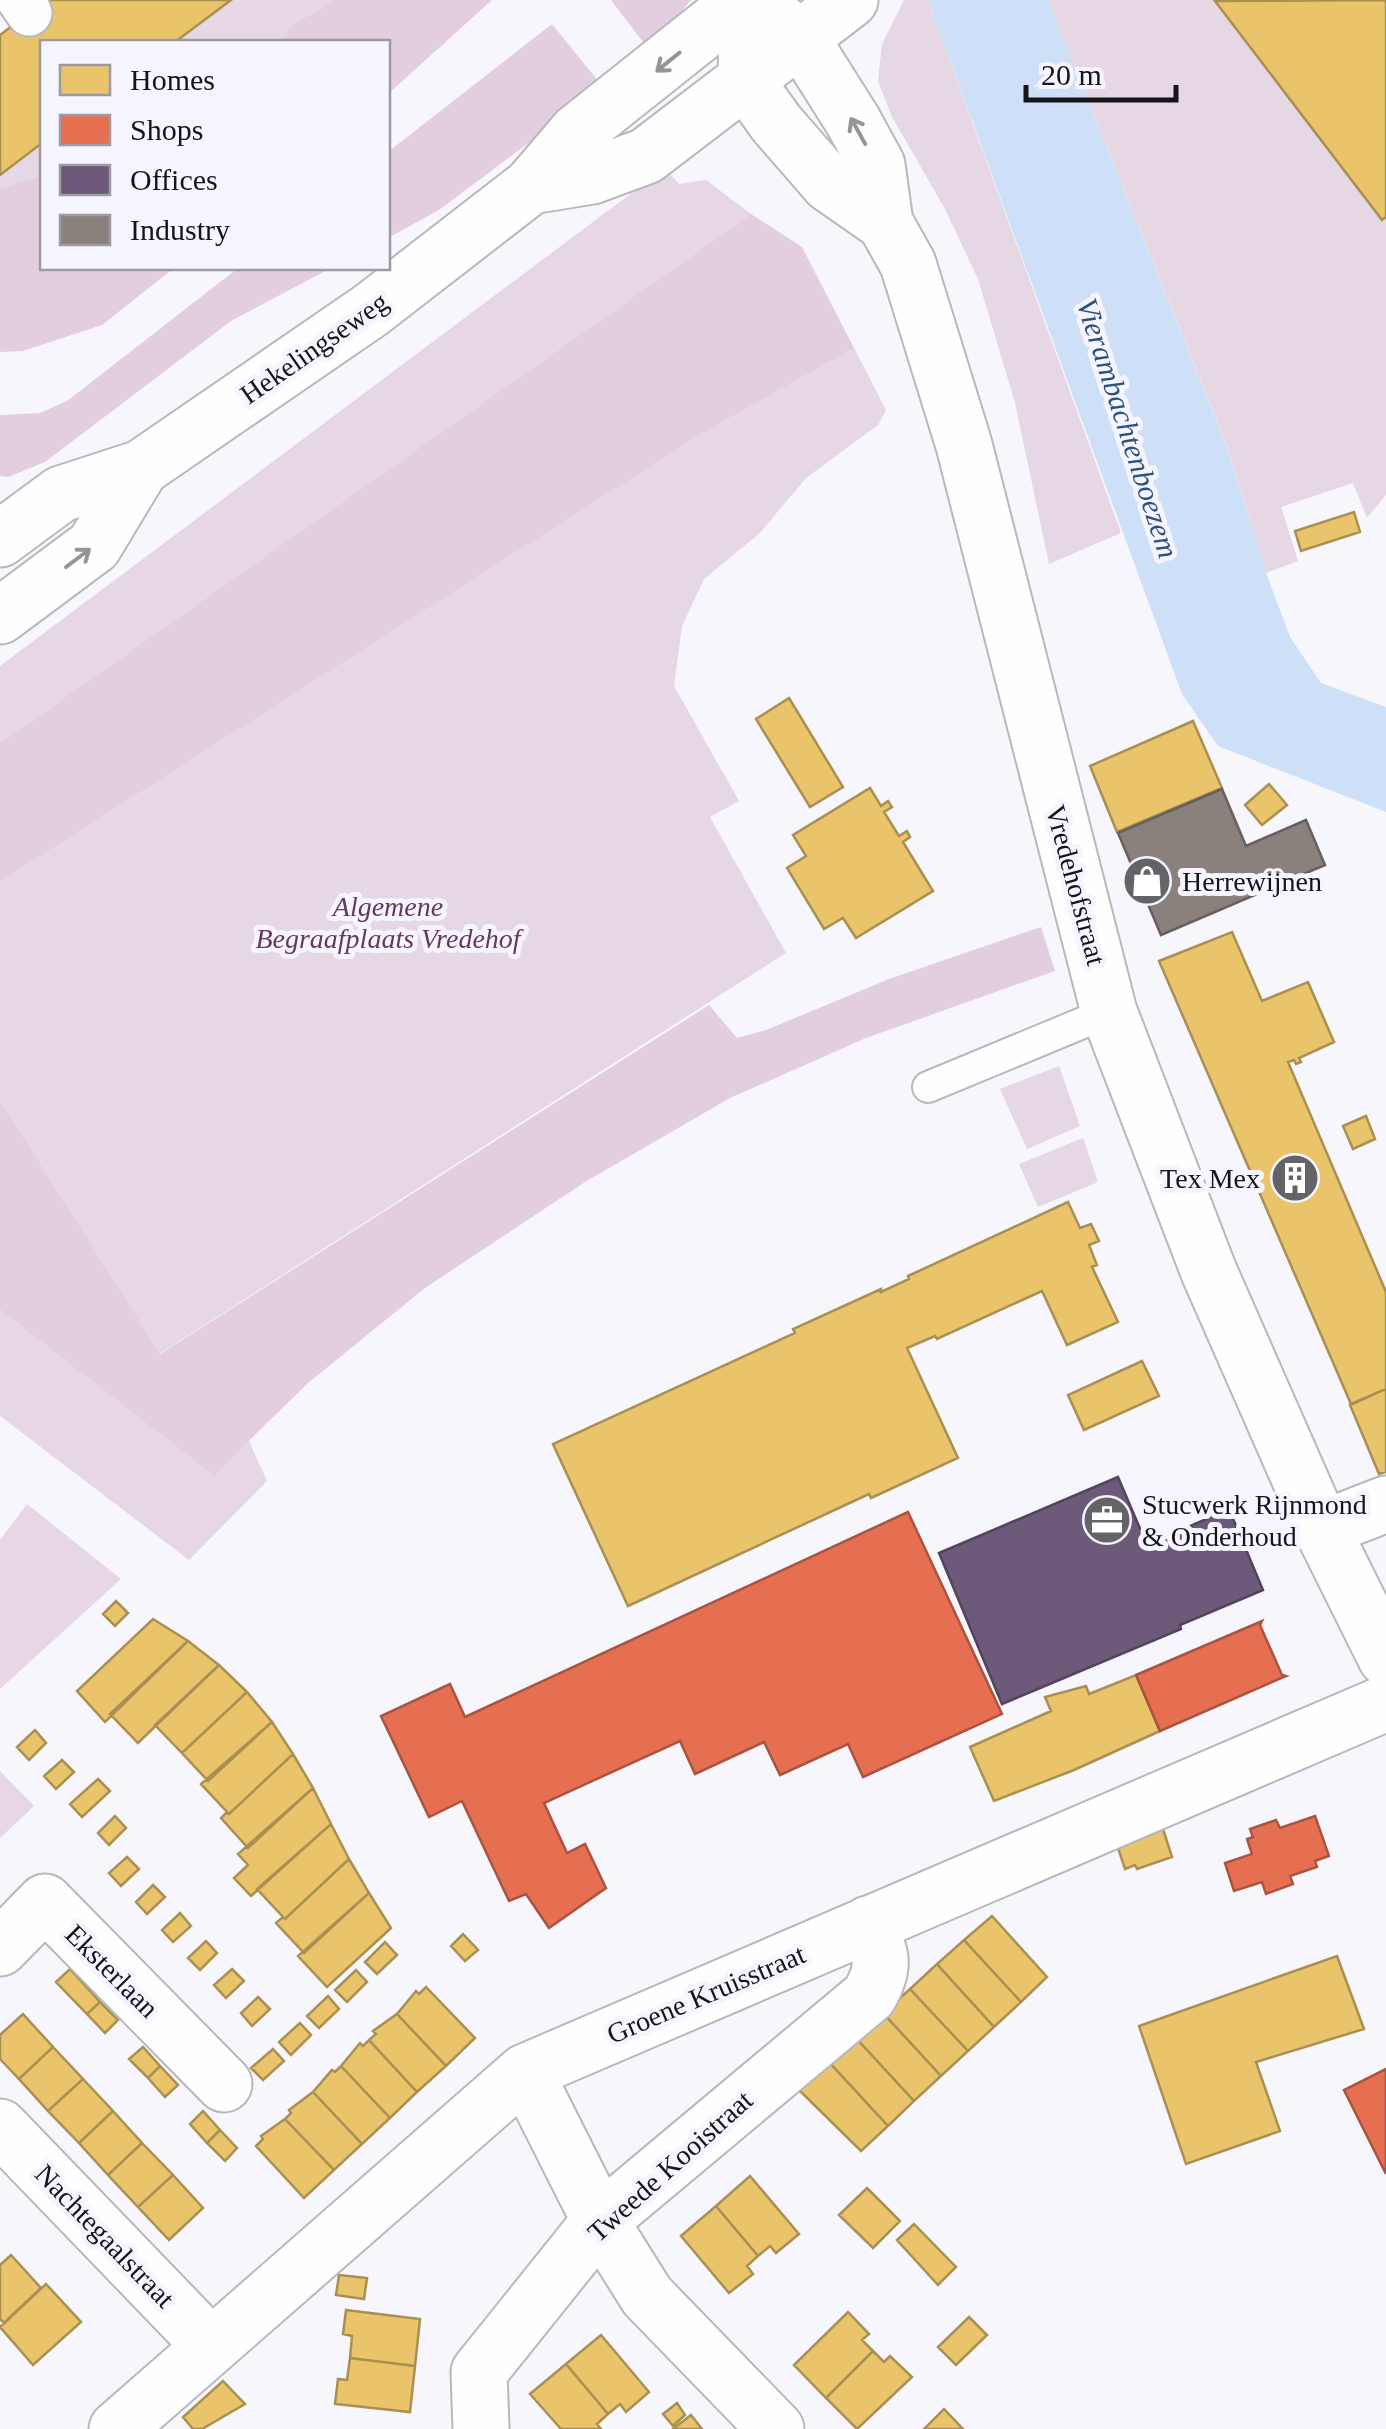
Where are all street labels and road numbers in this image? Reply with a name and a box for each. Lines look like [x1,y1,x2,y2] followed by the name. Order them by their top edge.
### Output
[234,286,394,410] street label: Hekelingseweg
[1040,801,1112,969] street label: Vredehofstraat
[59,1918,165,2024] street label: Eksterlaan
[602,1938,810,2050] street label: Groene Kruisstraat
[581,2084,759,2248] street label: Tweede Kooistraat
[29,2158,181,2314] street label: Nachtegaalstraat

